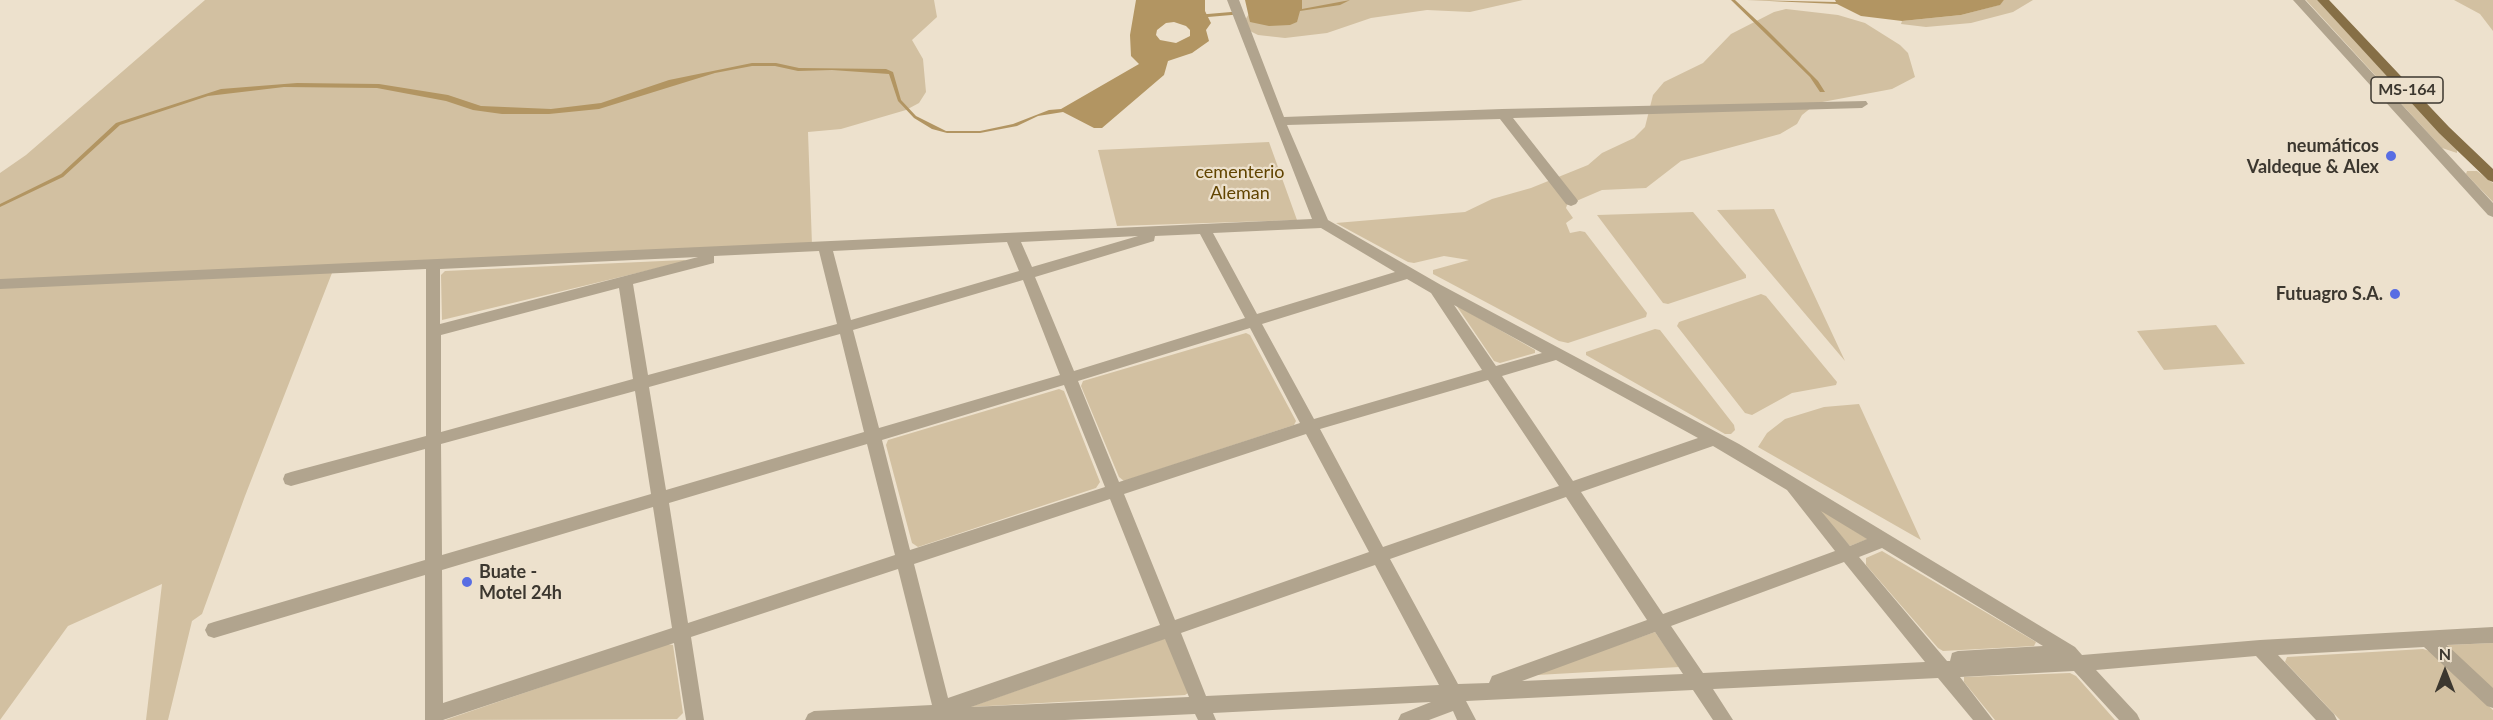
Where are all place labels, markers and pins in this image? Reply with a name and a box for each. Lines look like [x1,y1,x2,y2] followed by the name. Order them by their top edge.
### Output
[2247,135,2379,178] place label: neumáticos Valdeque & Alex
[2384,149,2398,163] marker: neumáticos Valdeque & Alex
[2276,283,2383,305] place label: Futuagro S.A.
[2388,287,2402,301] marker: Futuagro S.A.
[479,561,562,604] place label: Buate - Motel 24h
[460,575,474,589] marker: Buate - Motel 24h

